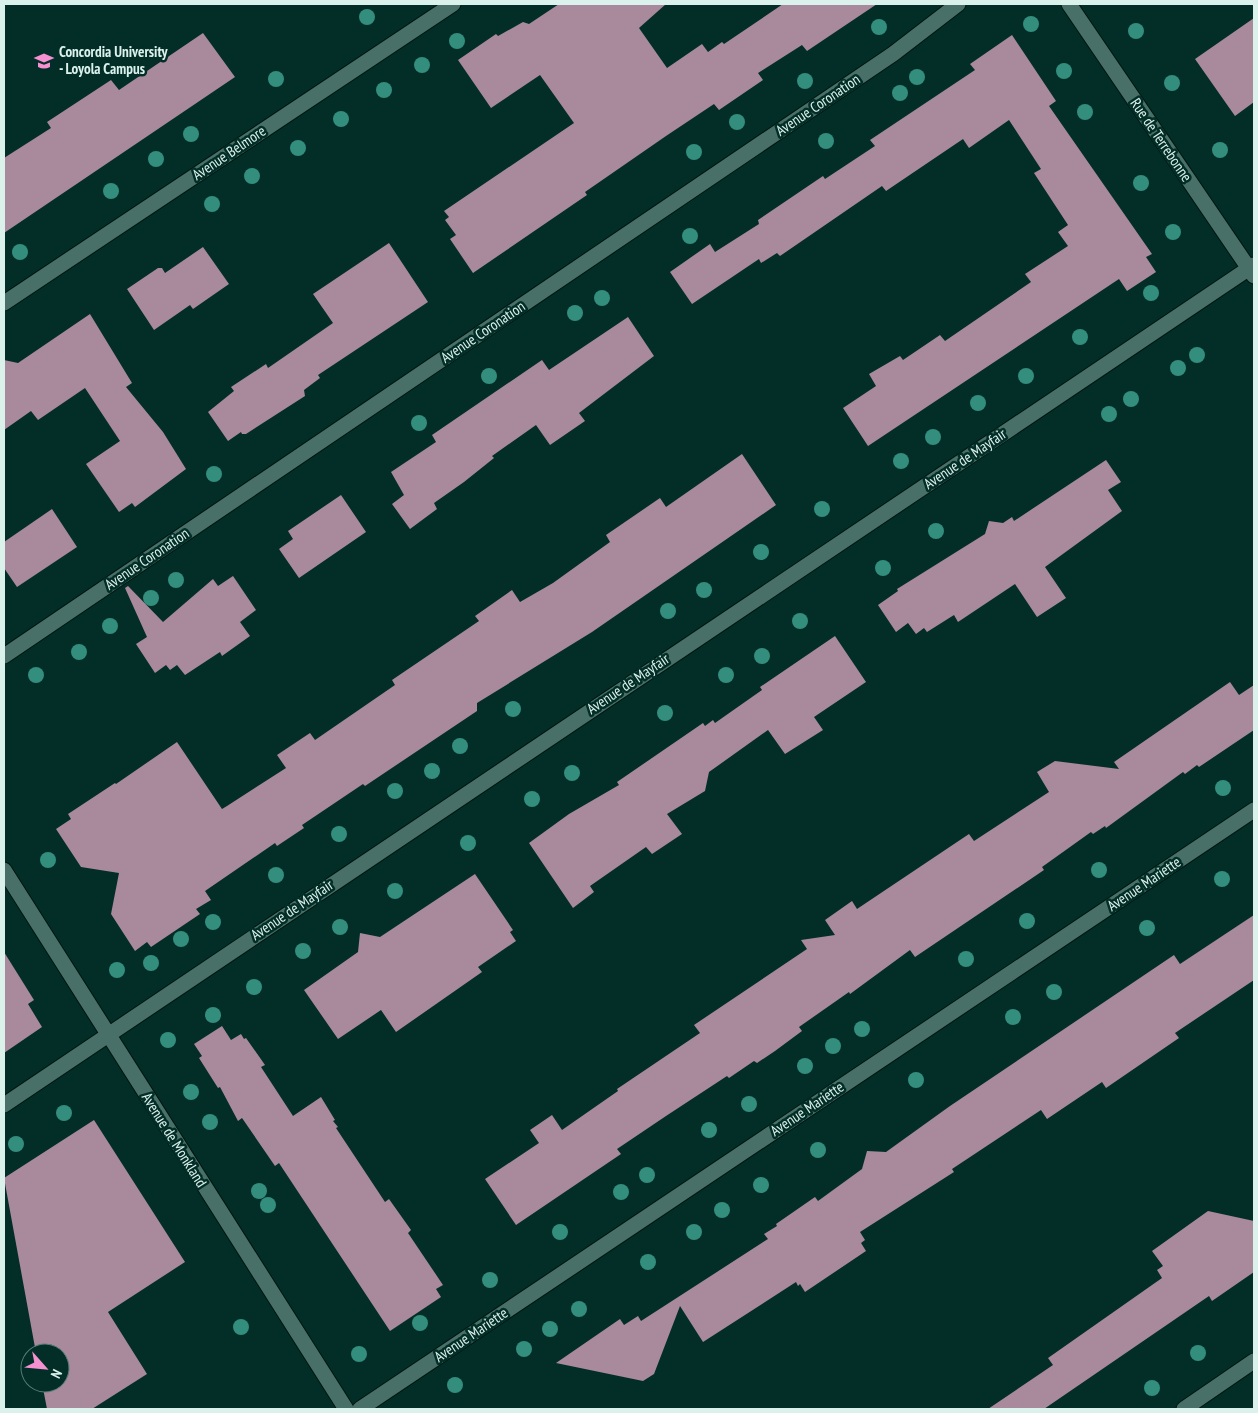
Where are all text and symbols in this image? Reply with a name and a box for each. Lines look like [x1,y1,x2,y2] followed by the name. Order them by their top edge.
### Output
[59,42,168,78] place label: Concordia University - Loyola Campus
[33,50,55,72] school or university icon: Concordia University - Loyola Campus
[772,69,864,140] street label: Avenue Coronation
[1127,94,1196,185] street label: Rue de Terrebonne
[188,121,269,184] street label: Avenue Belmore
[437,296,529,367] street label: Avenue Coronation
[920,424,1010,493] street label: Avenue de Mayfair
[101,523,193,594] street label: Avenue Coronation
[583,649,673,718] street label: Avenue de Mayfair
[1103,852,1184,915] street label: Avenue Mariette
[247,875,337,944] street label: Avenue de Mayfair
[766,1077,847,1140] street label: Avenue Mariette
[138,1089,211,1191] street label: Avenue de Monkland
[430,1303,511,1366] street label: Avenue Mariette
[20,1343,70,1393] north arrow
[47,1366,66,1381] text: N

